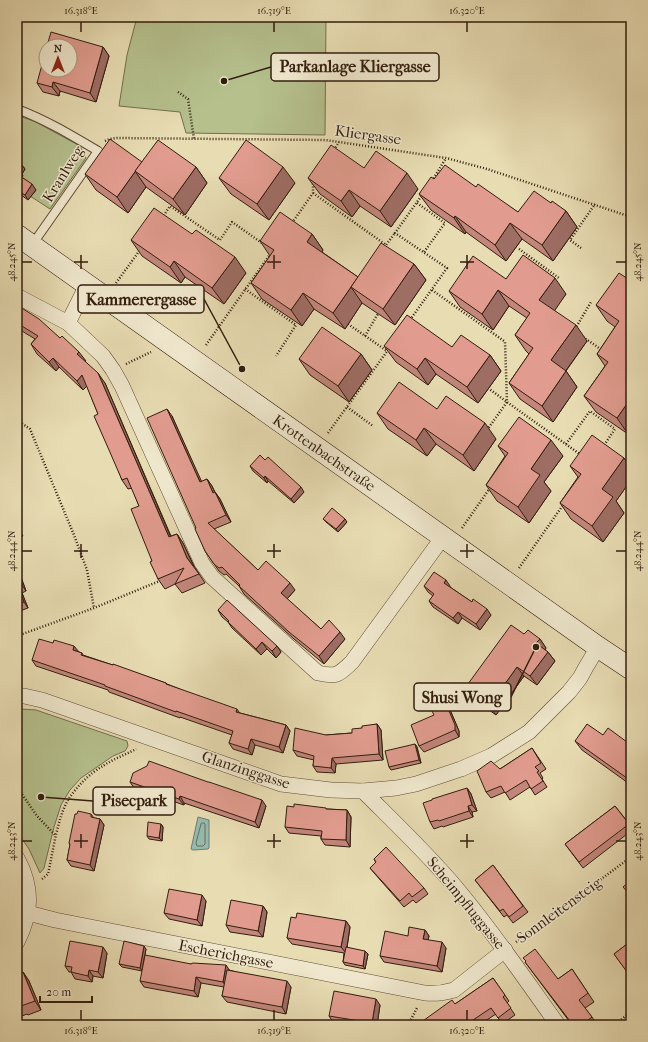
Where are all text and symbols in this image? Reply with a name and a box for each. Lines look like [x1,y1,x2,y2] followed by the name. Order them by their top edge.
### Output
[64,5,98,17] text: 16.318°E
[257,5,291,17] text: 16.319°E
[449,5,485,17] text: 16.320°E
[38,38,78,78] north arrow
[54,42,63,55] text: N
[271,53,439,81] callout: Parkanlage Kliergasse
[279,57,431,77] text: Parkanlage Kliergasse
[334,121,403,149] street label: Kliergasse
[39,142,88,206] street label: Kranlweg
[6,242,18,282] text: 48.245°N
[632,242,644,282] text: 48.245°N
[78,285,204,313] callout: Kammerergasse
[86,290,196,310] text: Kammerergasse
[269,411,379,495] street label: Krottenbachstraße
[6,530,18,572] text: 48.244°N
[632,530,644,572] text: 48.244°N
[414,683,511,711] callout: Shusi Wong
[422,688,503,708] text: Shusi Wong
[200,747,293,793] street label: Glanzinggasse
[93,787,175,815] callout: Pisecpark
[101,791,168,811] text: Pisecpark
[6,821,18,861] text: 48.243°N
[632,821,644,861] text: 48.243°N
[423,853,509,953] street label: Scheimpfluggasse
[513,873,606,947] street label: Sonnleitensteig
[177,936,275,972] street label: Escherichgasse
[40,978,92,1004] scale bar
[46,985,71,999] text: 20 m
[64,1025,98,1037] text: 16.318°E
[257,1025,291,1037] text: 16.319°E
[449,1025,485,1037] text: 16.320°E

